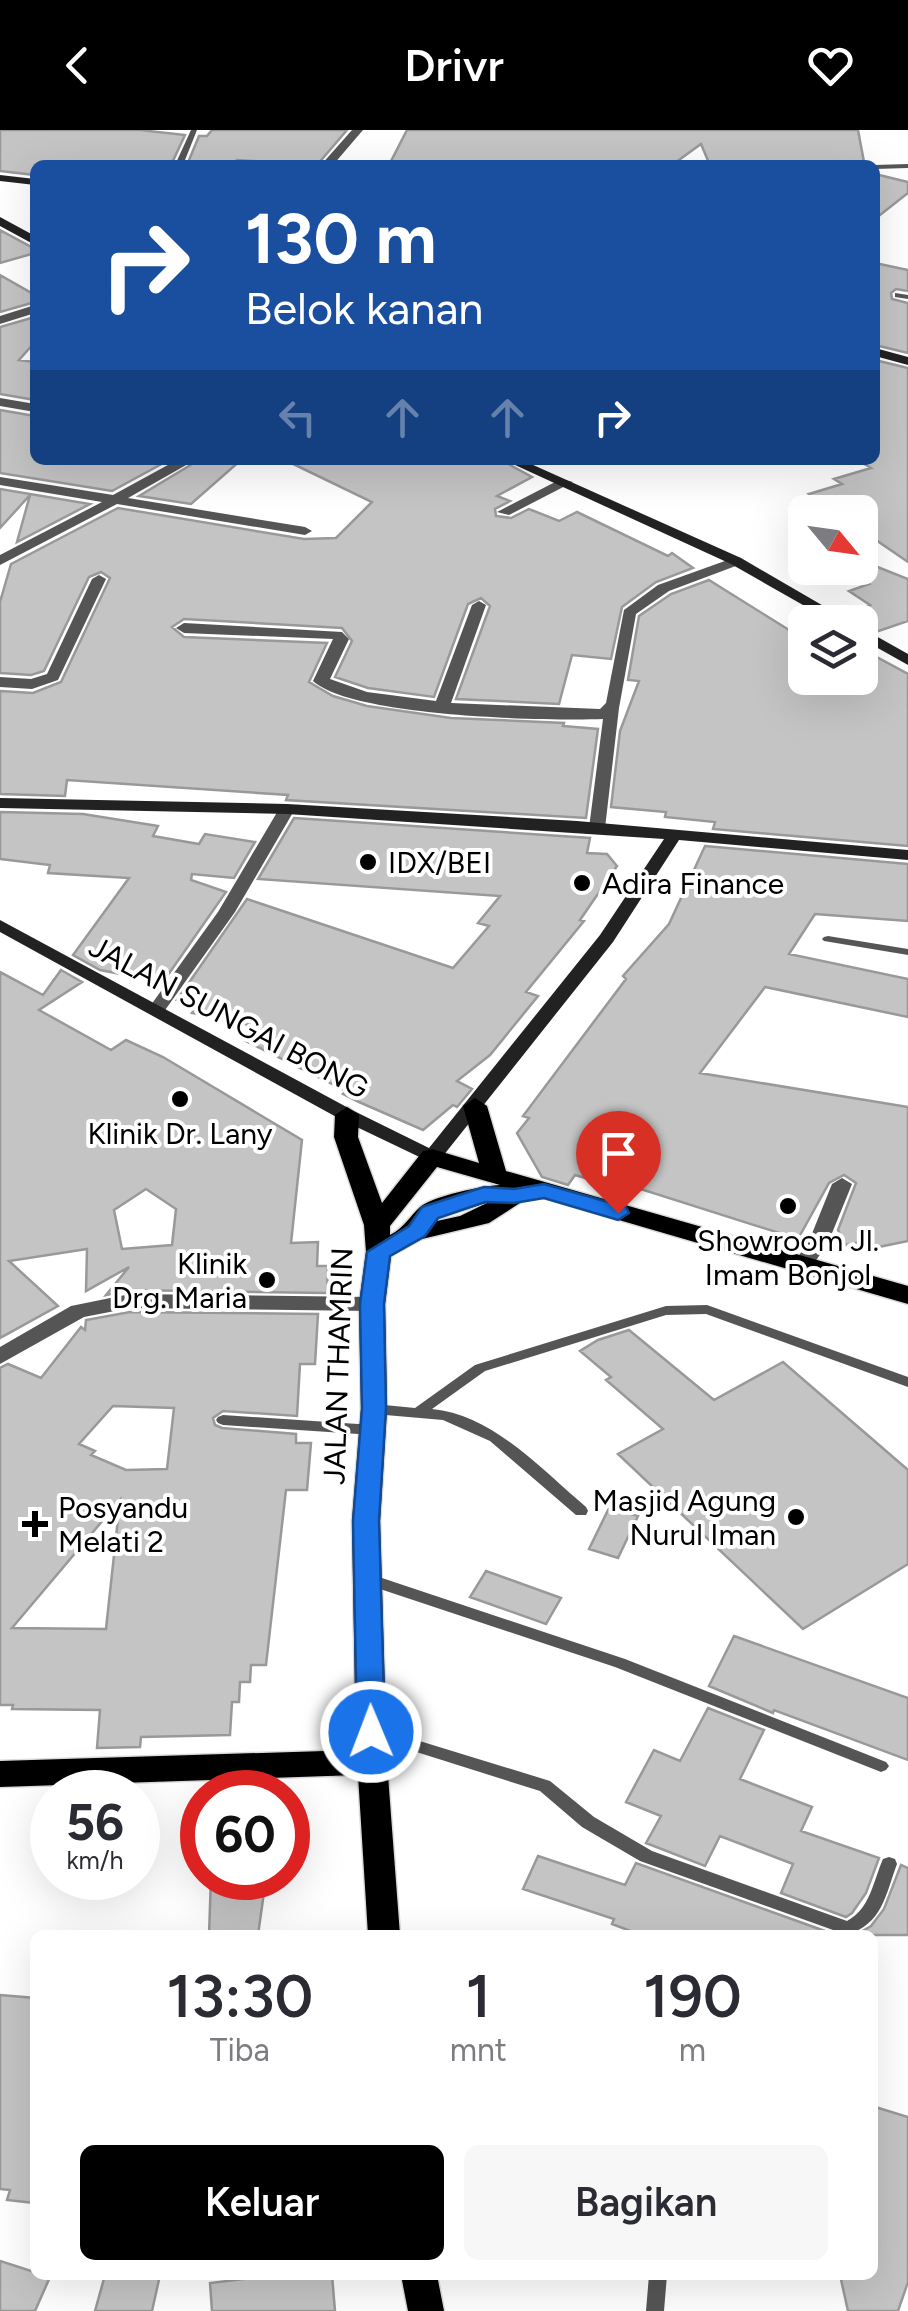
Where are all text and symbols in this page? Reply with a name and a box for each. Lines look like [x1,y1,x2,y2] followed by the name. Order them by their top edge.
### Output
[50,38,105,93] icon: back
[404,38,504,92] text: Drivr
[803,38,858,93] icon: heart
[245,196,437,281] text: 130 m
[80,200,210,330] icon: right
[245,281,483,335] text: Belok kanan
[270,390,325,445] icon: left
[375,390,430,445] icon: ahead
[480,390,535,445] icon: ahead
[585,390,640,445] icon: right
[788,495,878,585] north arrow
[788,495,878,695] map controls
[788,605,878,695] button: layers
[388,844,491,881] place label: IDX/BEI
[357,851,379,873] marker: IDX/BEI
[602,865,784,902] place label: Adira Finance
[571,872,593,894] marker: Adira Finance
[83,928,375,1106] street label: JALAN SUNGAI BONG
[169,1088,191,1110] marker: Klinik Dr. Lany
[576,1111,661,1214] pin
[87,1115,273,1152] place label: Klinik Dr. Lany
[591,1126,646,1181] icon: arrive
[777,1195,799,1217] marker: Showroom Jl. Imam Bonjol
[697,1222,879,1293] place label: Showroom Jl. Imam Bonjol
[112,1245,247,1316] place label: Klinik Drg. Maria
[315,1247,361,1485] street label: JALAN THAMRIN
[256,1269,278,1291] marker: Klinik Drg. Maria
[593,1482,776,1553] place label: Masjid Agung Nurul Iman
[58,1489,188,1560] place label: Posyandu Melati 2
[785,1506,807,1528] marker: Masjid Agung Nurul Iman
[22,1511,48,1537] marker: Posyandu Melati 2
[319,1680,423,1784] position arrow
[180,1770,310,1900] speed limit sign: 60
[66,1792,124,1853] text: 56
[66,1845,124,1875] text: km/h
[166,1960,313,2032] text: 13:30
[466,1960,491,2032] text: 1
[643,1960,742,2032] text: 190
[210,2031,270,2069] text: Tiba
[450,2031,507,2069] text: mnt
[679,2031,706,2069] text: m
[80,2145,444,2260] button: Keluar
[464,2145,828,2260] button: Bagikan

